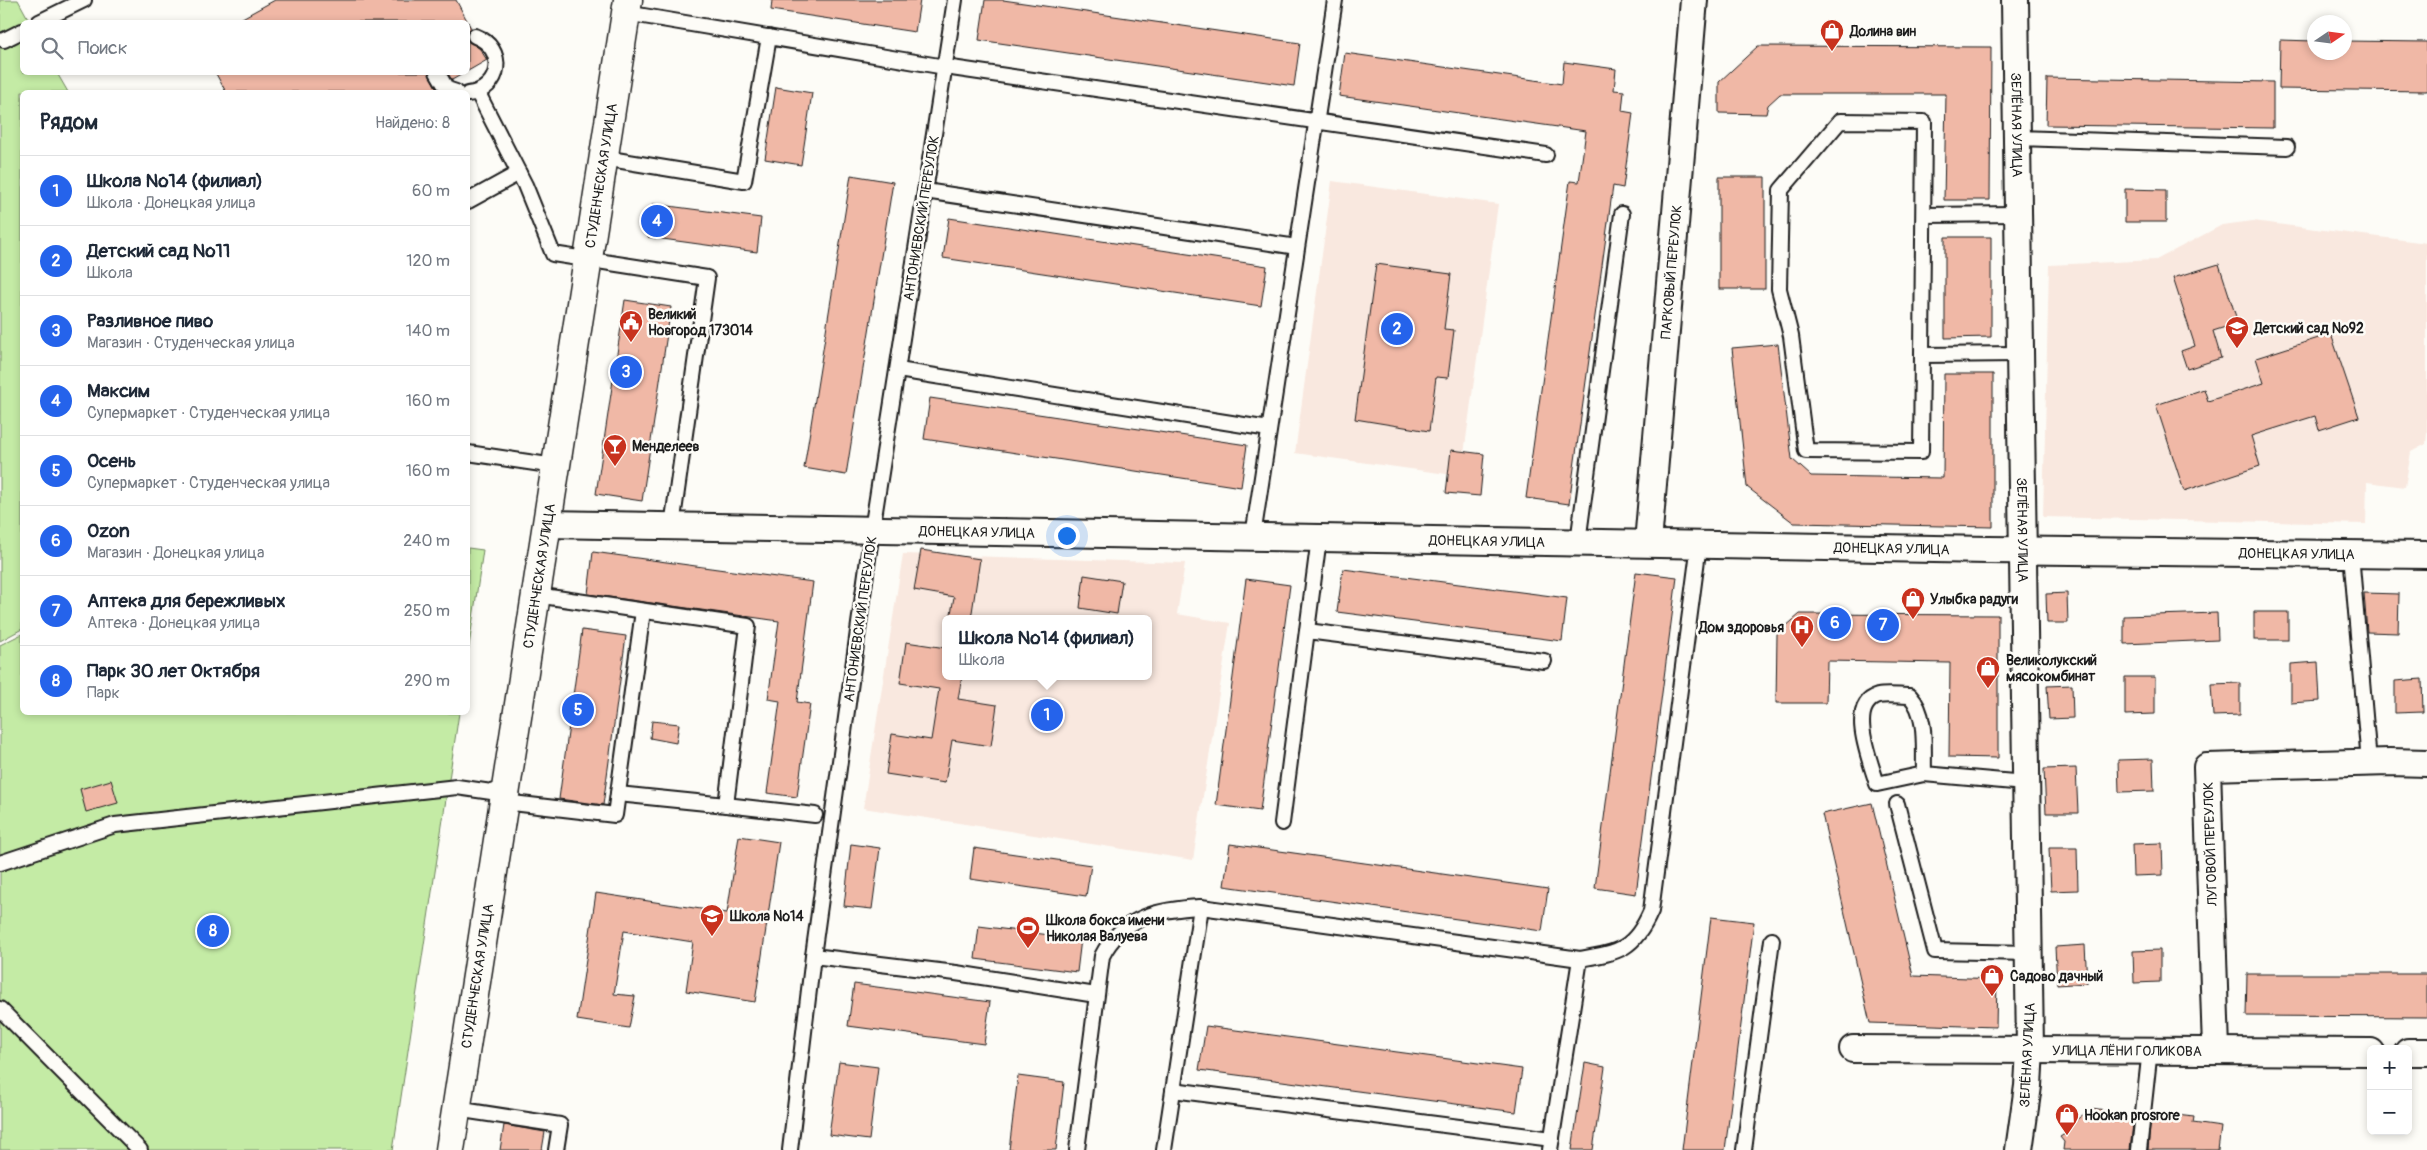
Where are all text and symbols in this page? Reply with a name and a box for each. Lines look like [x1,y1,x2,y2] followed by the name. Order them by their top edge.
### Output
[2307,15,2352,60] north arrow
[1819,18,1845,52] shop icon: Долина вин
[20,20,470,75] search box
[1849,23,1916,40] place label: Долина вин
[38,34,66,62] icon: search
[78,36,128,60] text: Поиск
[2007,72,2026,177] street label: ЗЕЛЁНАЯ УЛИЦА
[582,102,621,249] street label: СТУДЕНЧЕСКАЯ УЛИЦА
[40,109,98,136] text: Рядом
[375,113,450,133] text: Найдено: 8
[900,134,943,302] street label: АНТОНИЕВСКИЙ ПЕРЕУЛОК
[87,169,263,193] text: Школа №14 (филиал)
[53,181,59,201] text: 1
[412,181,450,201] text: 60 m
[87,193,256,213] text: Школа · Донецкая улица
[641,202,673,240] pin: 4
[1657,204,1686,340] street label: ПАРКОВЫЙ ПЕРЕУЛОК
[87,239,230,263] text: Детский сад №11
[52,251,60,271] text: 2
[406,251,450,271] text: 120 m
[87,263,133,283] text: Школа
[648,306,754,339] place label: Великий Новгород 173014
[87,309,213,333] text: Разливное пиво
[618,309,644,343] public building icon: Великий Новгород 173014
[1381,310,1413,348] pin: 2
[2224,315,2250,349] school or university icon: Детский сад №92
[2253,320,2364,337] place label: Детский сад №92
[52,321,60,341] text: 3
[406,321,450,341] text: 140 m
[87,333,295,353] text: Магазин · Студенческая улица
[610,353,642,391] pin: 3
[87,379,150,403] text: Максим
[51,391,61,411] text: 4
[406,391,450,411] text: 160 m
[87,403,330,423] text: Супермаркет · Студенческая улица
[602,433,628,467] bar icon: Менделеев
[632,438,699,455] place label: Менделеев
[87,449,136,473] text: Осень
[52,461,60,481] text: 5
[406,461,450,481] text: 160 m
[87,473,330,493] text: Супермаркет · Студенческая улица
[2013,477,2031,582] street label: ЗЕЛЁНАЯ УЛИЦА
[520,502,559,650] street label: СТУДЕНЧЕСКАЯ УЛИЦА
[87,519,130,543] text: Ozon
[918,523,1035,542] street label: ДОНЕЦКАЯ УЛИЦА
[1054,523,1080,549] your location
[51,531,61,551] text: 6
[403,531,450,551] text: 240 m
[1428,532,1545,551] street label: ДОНЕЦКАЯ УЛИЦА
[840,535,881,703] street label: АНТОНИЕВСКИЙ ПЕРЕУЛОК
[1833,539,1950,558] street label: ДОНЕЦКАЯ УЛИЦА
[87,543,264,563] text: Магазин · Донецкая улица
[2238,545,2355,563] street label: ДОНЕЦКАЯ УЛИЦА
[1900,586,1926,620] shop icon: Улыбка радуги
[87,589,285,613] text: Аптека для бережливых
[1930,591,2019,608] place label: Улыбка радуги
[52,601,60,621] text: 7
[404,601,450,621] text: 250 m
[1819,604,1851,642] pin: 6
[1867,606,1899,644] pin: 7
[87,613,260,633] text: Аптека · Донецкая улица
[1789,614,1815,648] hospital icon: Дом здоровья
[942,615,1152,680] popup
[1698,619,1784,636] place label: Дом здоровья
[959,626,1135,650] text: Школа №14 (филиал)
[959,650,1005,670] text: Школа
[2006,652,2097,685] place label: Великолукский мясокомбинат
[1975,655,2001,689] shop icon: Великолукский мясокомбинат
[87,659,260,683] text: Парк 30 лет Октября
[52,671,60,691] text: 8
[404,671,450,691] text: 290 m
[87,683,120,703] text: Парк
[562,691,594,729] pin: 5
[1031,696,1063,734] pin: 1
[2200,782,2221,907] street label: ЛУГОВОЙ ПЕРЕУЛОК
[458,903,497,1050] street label: СТУДЕНЧЕСКАЯ УЛИЦА
[699,903,725,937] school or university icon: Школа №14
[729,908,805,925] place label: Школа №14
[197,912,229,950] pin: 8
[1045,912,1165,945] place label: Школа бокса имени Николая Валуева
[1015,915,1041,949] sports icon: Школа бокса имени Николая Валуева
[1979,963,2005,997] shop icon: Садово дачный
[2010,968,2103,985] place label: Садово дачный
[2016,1002,2039,1108] street label: ЗЕЛЁНАЯ УЛИЦА
[2052,1042,2202,1060] street label: УЛИЦА ЛЁНИ ГОЛИКОВА
[2367,1045,2412,1135] map controls
[2367,1045,2412,1090] button: +
[2367,1090,2412,1135] button: −
[2054,1102,2080,1136] shop icon: Hookan prosrore
[2084,1107,2181,1124] place label: Hookan prosrore

